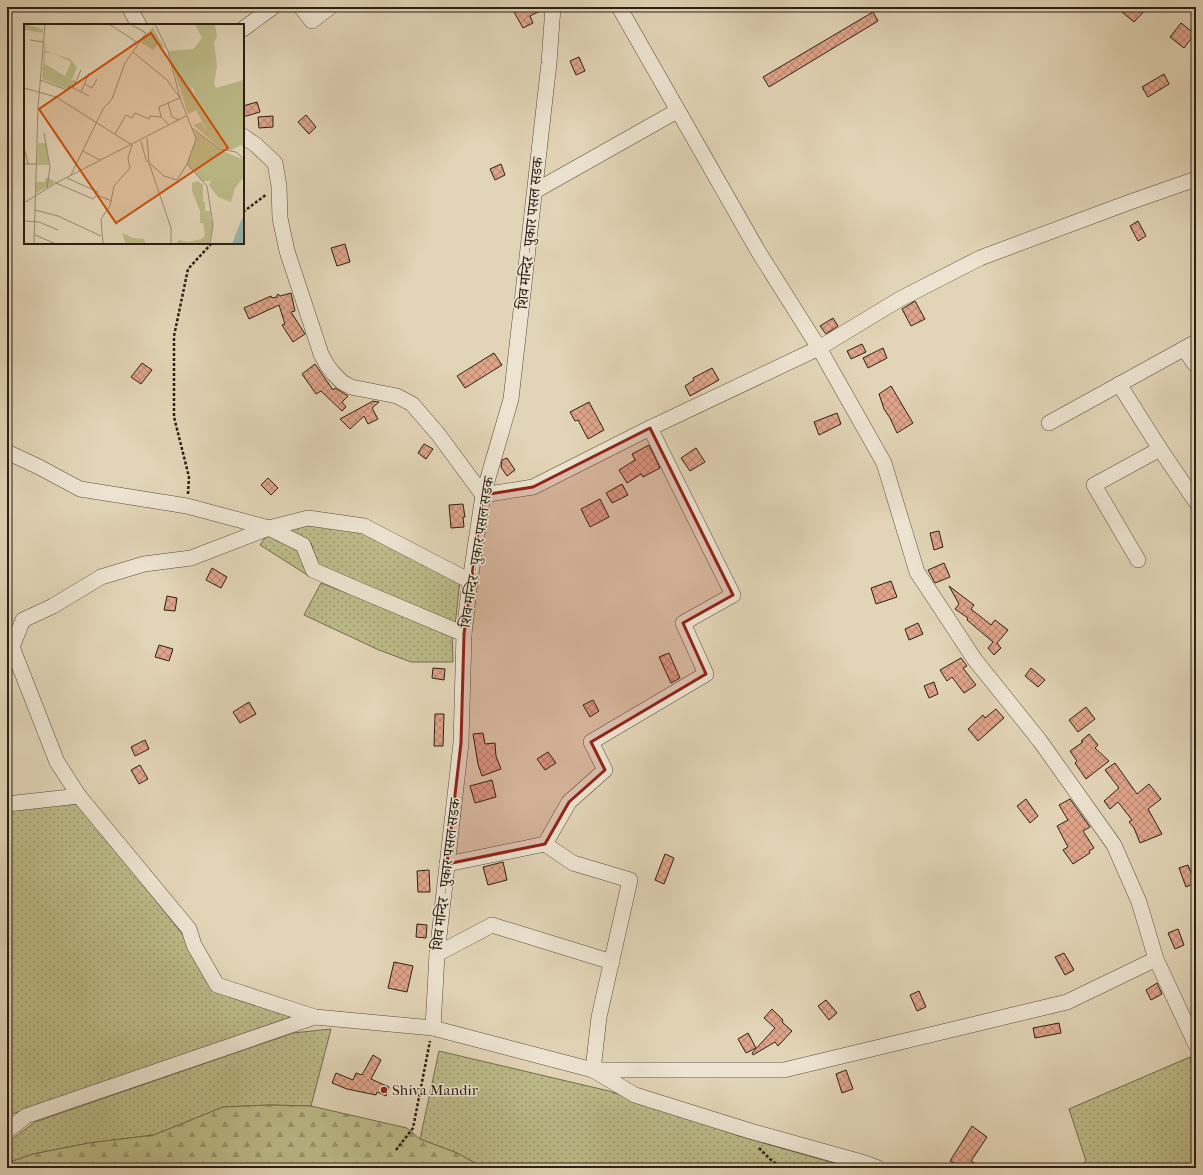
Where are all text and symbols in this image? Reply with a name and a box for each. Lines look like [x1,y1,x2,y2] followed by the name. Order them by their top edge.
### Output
[24,24,244,244] inset map
[513,155,547,311] street label: शिव मन्दिर - पुकार पसल सडक
[456,474,498,630] street label: शिव मन्दिर - पुकार पसल सडक
[428,796,464,952] street label: शिव मन्दिर - पुकार पसल सडक
[392,1081,479,1099] place label: Shiva Mandir
[379,1085,389,1095] marker: Shiva Mandir

